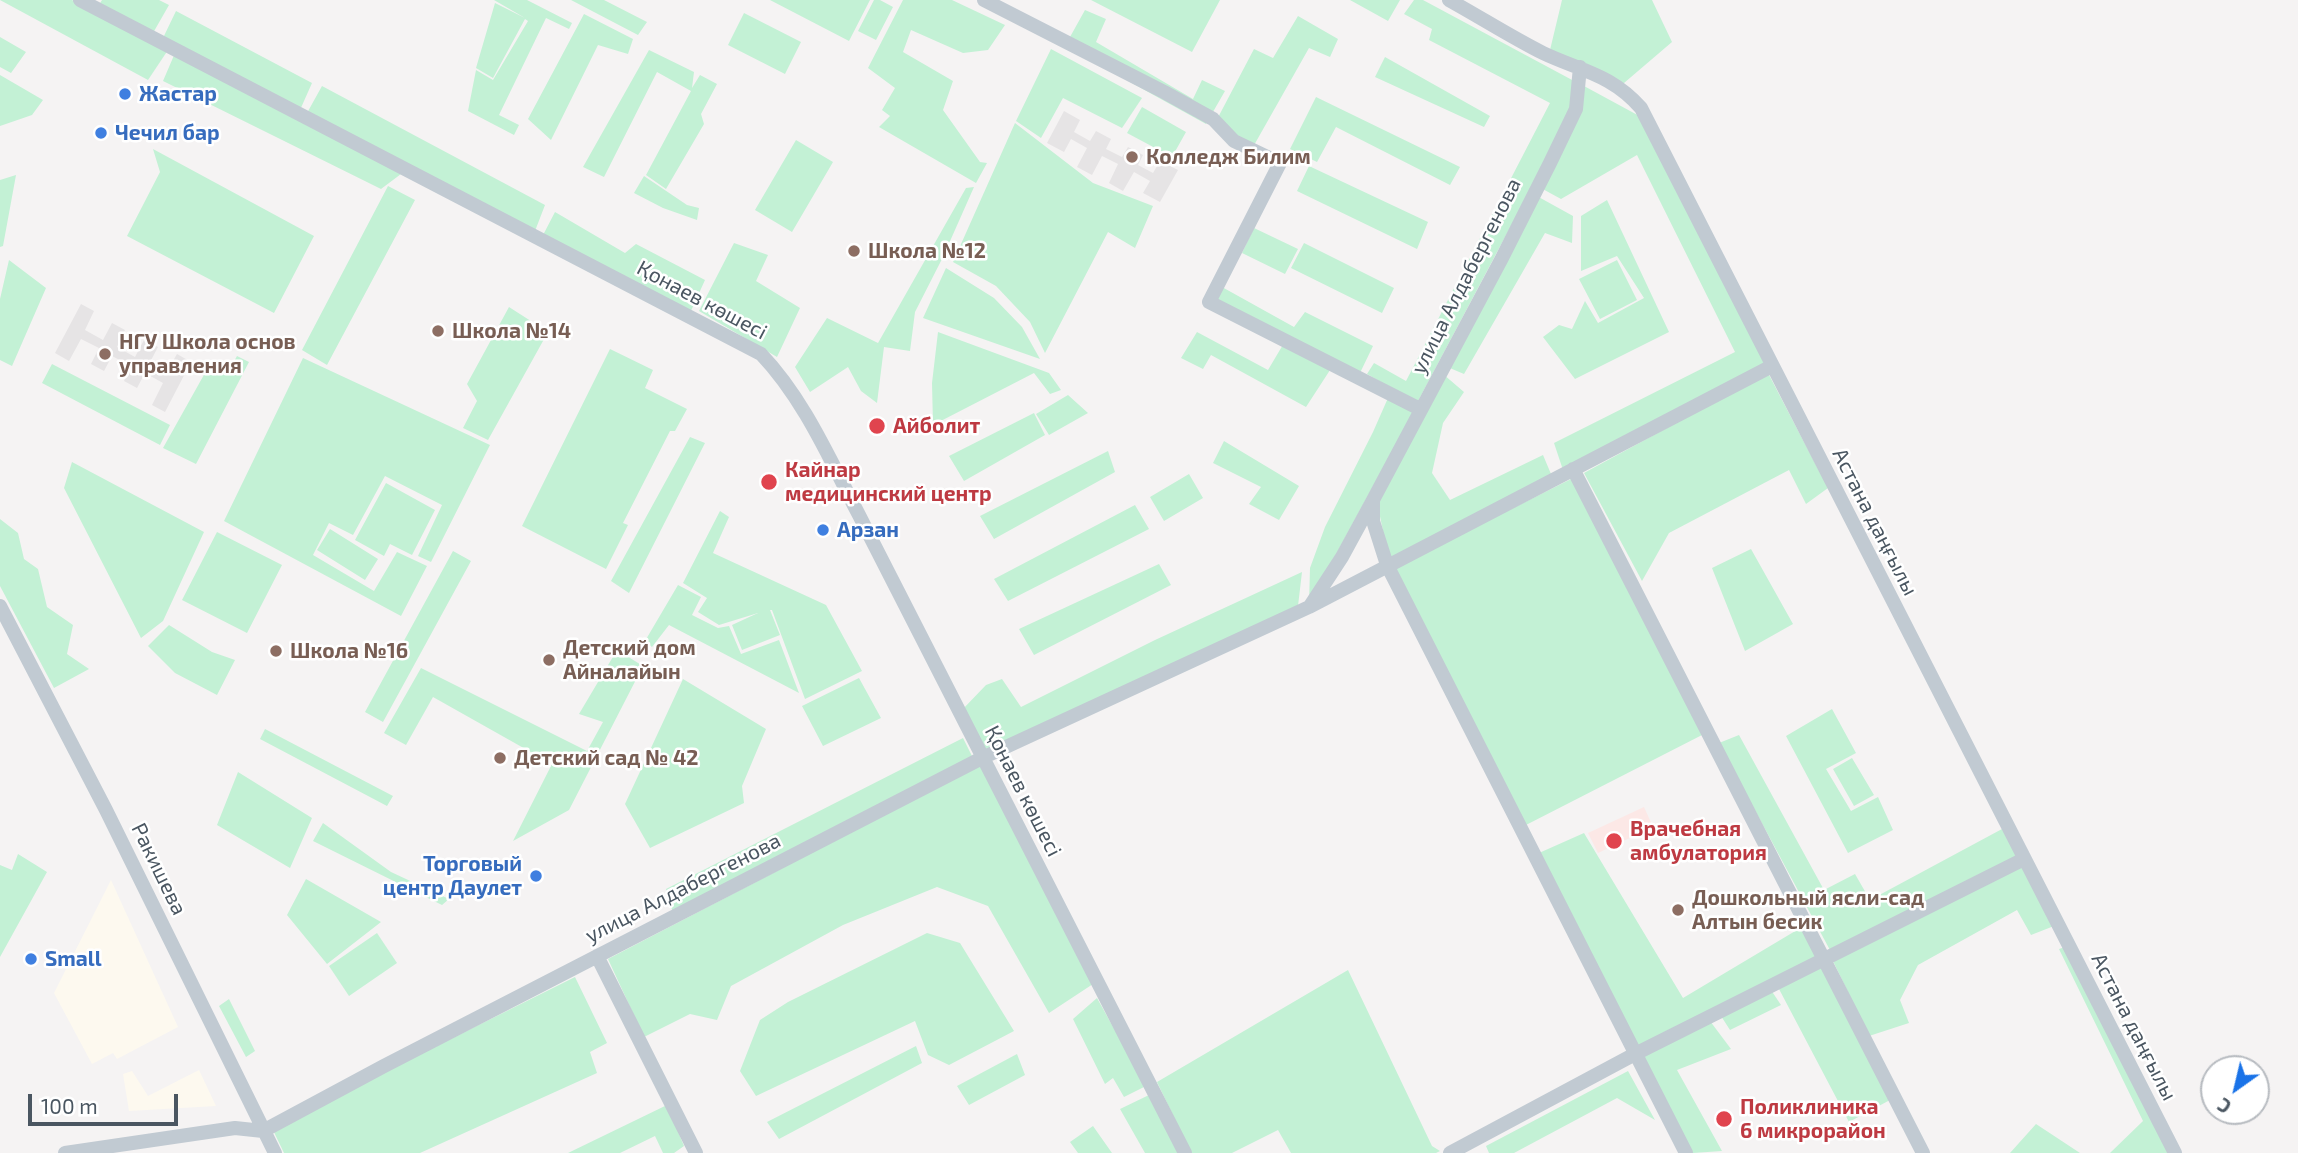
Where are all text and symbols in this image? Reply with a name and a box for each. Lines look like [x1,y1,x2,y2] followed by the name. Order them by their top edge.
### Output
[139,81,217,107] place label: Жастар
[117,86,133,102] marker: Жастар
[115,120,220,146] place label: Чечил бар
[93,125,109,141] marker: Чечил бар
[1146,144,1311,170] place label: Колледж Билим
[1124,149,1140,165] marker: Колледж Билим
[1406,174,1526,378] street label: улица Алдабергенова
[868,238,986,264] place label: Школа №12
[846,243,862,259] marker: Школа №12
[633,255,771,345] street label: Қонаев көшесі
[452,318,571,344] place label: Школа №14
[430,323,446,339] marker: Школа №14
[119,329,296,379] place label: НГУ Школа основ управления
[97,346,113,362] marker: НГУ Школа основ управления
[893,413,980,439] place label: Айболит
[867,416,887,436] marker: Айболит
[1827,444,1923,600] street label: Астана даңғылы
[785,457,992,507] place label: Кайнар медицинский центр
[759,472,779,492] marker: Кайнар медицинский центр
[837,517,899,543] place label: Арзан
[815,522,831,538] marker: Арзан
[563,635,696,685] place label: Детский дом Айналайын
[290,638,408,664] place label: Школа №16
[268,643,284,659] marker: Школа №16
[541,652,557,668] marker: Детский дом Айналайын
[979,721,1067,861] street label: Қонаев көшесі
[514,745,698,771] place label: Детский сад № 42
[492,750,508,766] marker: Детский сад № 42
[1630,816,1767,866] place label: Врачебная амбулатория
[126,819,192,919] street label: Ракишева
[581,828,785,948] street label: улица Алдабергенова
[1604,831,1624,851] marker: Врачебная амбулатория
[383,851,522,901] place label: Торговый центр Даулет
[528,868,544,884] marker: Торговый центр Даулет
[1692,885,1924,935] place label: Дошкольный ясли-сад Алтын бесик
[1670,902,1686,918] marker: Дошкольный ясли-сад Алтын бесик
[45,946,102,972] place label: Small
[2086,949,2182,1105] street label: Астана даңғылы
[23,951,39,967] marker: Small
[2200,1055,2270,1125] north arrow
[32,1080,182,1124] scale bar
[41,1093,98,1118] text: 100 m
[1740,1094,1886,1144] place label: Поликлиника 6 микрорайон
[2213,1094,2235,1119] text: С
[1714,1109,1734,1129] marker: Поликлиника 6 микрорайон

